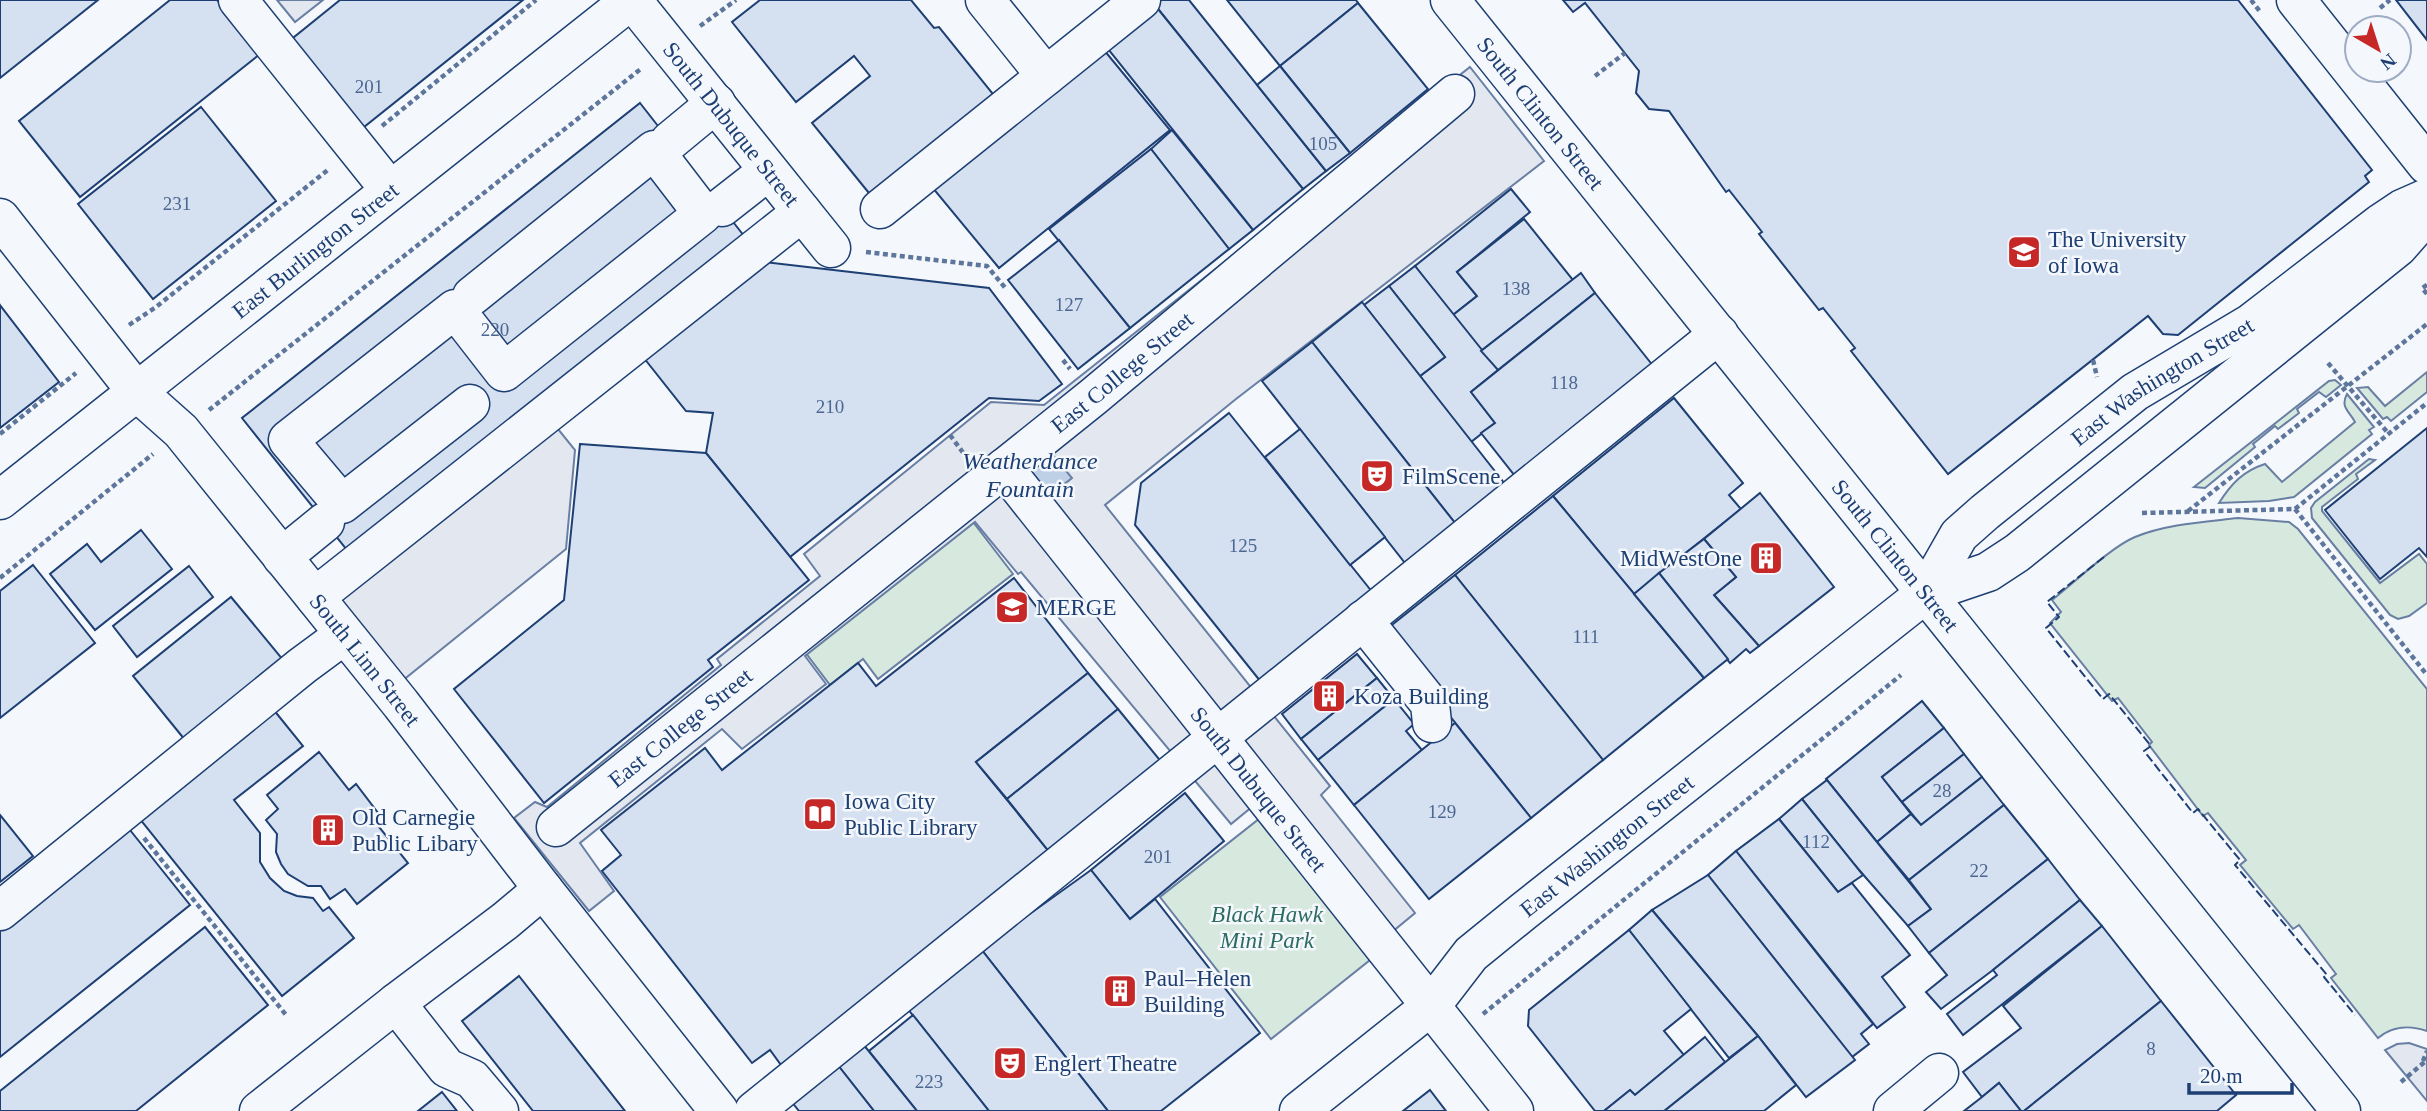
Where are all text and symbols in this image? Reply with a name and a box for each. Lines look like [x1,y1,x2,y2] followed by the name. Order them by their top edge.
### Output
[2343,14,2413,84] north arrow
[1472,32,1610,195] street label: South Clinton Street
[658,37,805,212] street label: South Dubuque Street
[2376,49,2400,74] text: N
[355,76,383,97] house number: 201
[1309,133,1337,154] house number: 105
[227,177,403,324] street label: East Burlington Street
[163,193,191,214] house number: 231
[2048,227,2187,278] place label: The University of Iowa
[2005,233,2043,271] school or university icon: The University of Iowa
[1502,278,1530,299] house number: 138
[1055,294,1083,315] house number: 127
[1046,306,1198,438] street label: East College Street
[2066,312,2258,451] street label: East Washington Street
[481,319,509,340] house number: 220
[1550,372,1578,393] house number: 118
[816,396,844,417] house number: 210
[962,448,1098,502] water label: Weatherdance Fountain
[1358,457,1396,495] theatre icon: FilmScene
[1402,464,1500,489] place label: FilmScene
[1827,474,1964,637] street label: South Clinton Street
[1229,535,1257,556] house number: 125
[1747,539,1785,577] building icon: MidWestOne
[1620,546,1742,571] place label: MidWestOne
[993,588,1031,626] school or university icon: MERGE
[305,589,426,731] street label: South Linn Street
[1036,595,1117,620] place label: MERGE
[1572,626,1600,647] house number: 111
[603,662,757,792] street label: East College Street
[1310,677,1348,715] building icon: Koza Building
[1354,684,1489,709] place label: Koza Building
[1186,702,1332,877] street label: South Dubuque Street
[1515,769,1699,922] street label: East Washington Street
[1933,780,1952,801] house number: 28
[844,789,978,840] place label: Iowa City Public Library
[801,795,839,833] library icon: Iowa City Public Library
[1428,801,1456,822] house number: 129
[352,805,478,856] place label: Old Carnegie Public Libary
[309,811,347,849] building icon: Old Carnegie Public Libary
[1802,831,1830,852] house number: 112
[1144,846,1172,867] house number: 201
[1970,860,1989,881] house number: 22
[1211,902,1324,953] park label: Black Hawk Mini Park
[1144,966,1252,1017] place label: Paul–Helen Building
[1101,972,1139,1010] building icon: Paul–Helen Building
[2146,1038,2156,1059] house number: 8
[991,1044,1029,1082] theatre icon: Englert Theatre
[1034,1051,1177,1076] place label: Englert Theatre
[2189,1052,2292,1096] scale bar
[2200,1064,2243,1088] text: 20 m
[915,1071,943,1092] house number: 223

